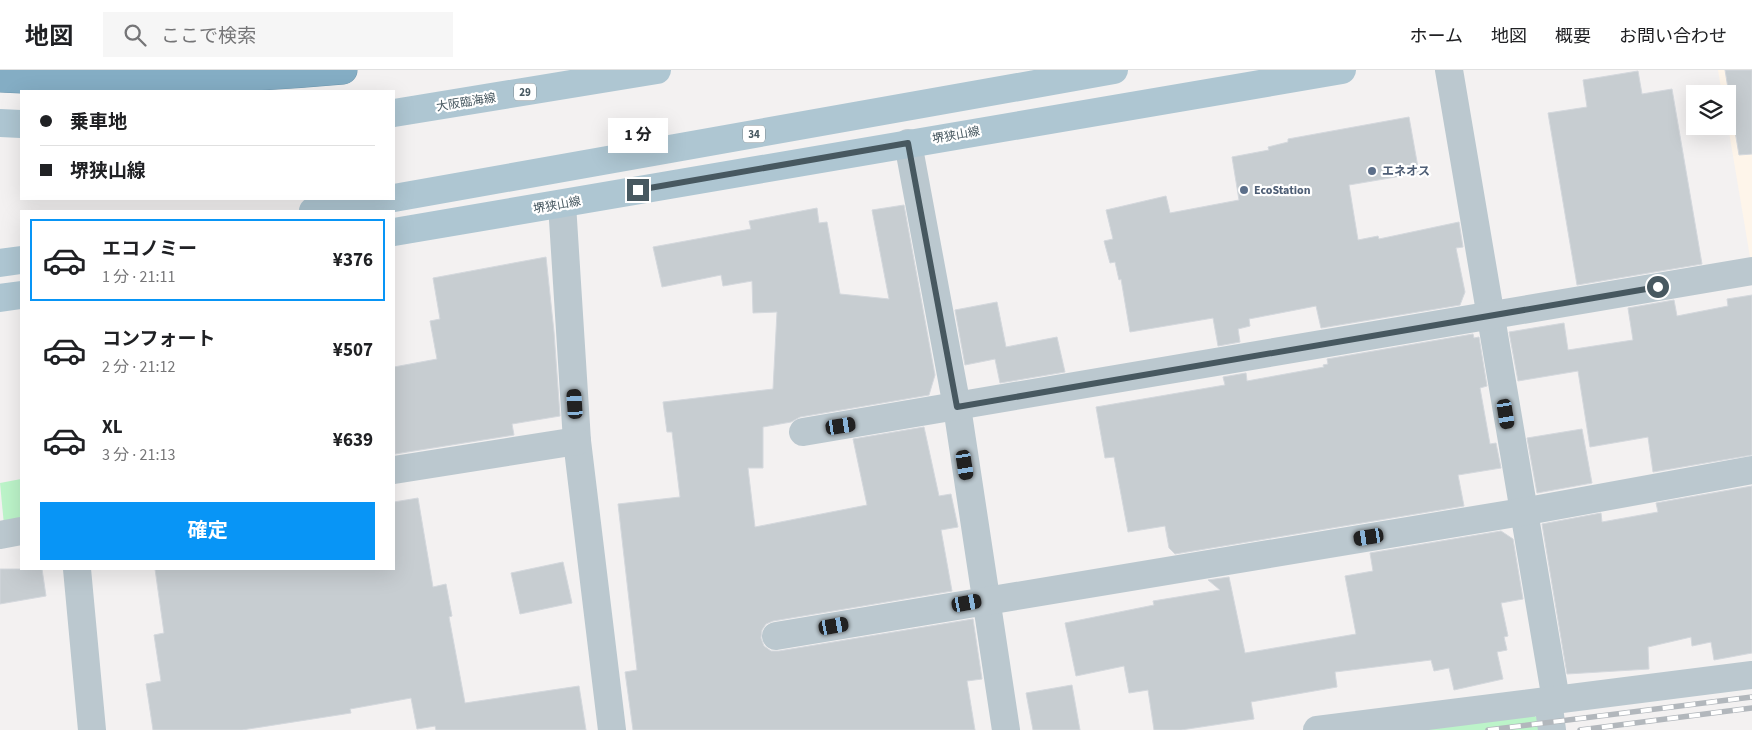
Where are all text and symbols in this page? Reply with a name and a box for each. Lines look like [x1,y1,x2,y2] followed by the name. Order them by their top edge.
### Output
[103,12,453,57] search box
[25,19,73,54] text: 地図
[121,21,149,49] icon: search
[161,23,256,50] text: ここで検索
[1410,24,1463,49] text: ホーム
[1491,24,1527,49] text: 地図
[1555,24,1591,49] text: 概要
[1619,24,1727,49] text: お問い合わせ
[514,84,536,101] road number: 29
[1686,85,1736,135] map controls
[1686,85,1736,135] button: layers
[435,89,497,116] street label: 大阪臨海線
[70,109,127,136] text: 乗車地
[608,118,668,152] callout: 1 分
[931,123,981,148] street label: 堺狭山線
[624,124,652,146] text: 1 分
[743,126,765,142] road number: 34
[70,158,146,185] text: 堺狭山線
[1382,163,1430,180] place label: エネオス
[1366,165,1378,177] marker: エネオス
[627,179,649,201] route end
[1254,182,1311,199] place label: EcoStation
[1238,184,1250,196] marker: EcoStation
[532,193,582,218] street label: 堺狭山線
[102,236,197,263] text: エコノミー
[42,238,87,283] icon: car
[333,247,373,274] text: ¥376
[102,266,175,288] text: 1 分 · 21:11
[1647,276,1669,298] route start
[102,326,215,353] text: コンフォート
[42,328,87,373] icon: car
[333,337,373,364] text: ¥507
[102,356,175,378] text: 2 分 · 21:12
[566,389,583,419] car
[1496,398,1515,430] car
[102,414,123,441] text: XL
[825,416,856,436] car
[42,418,87,463] icon: car
[333,427,373,454] text: ¥639
[102,444,175,466] text: 3 分 · 21:13
[955,449,974,481] car
[40,502,375,560] button: 確定
[1353,527,1384,547] car
[950,593,983,613] car
[817,616,850,636] car

